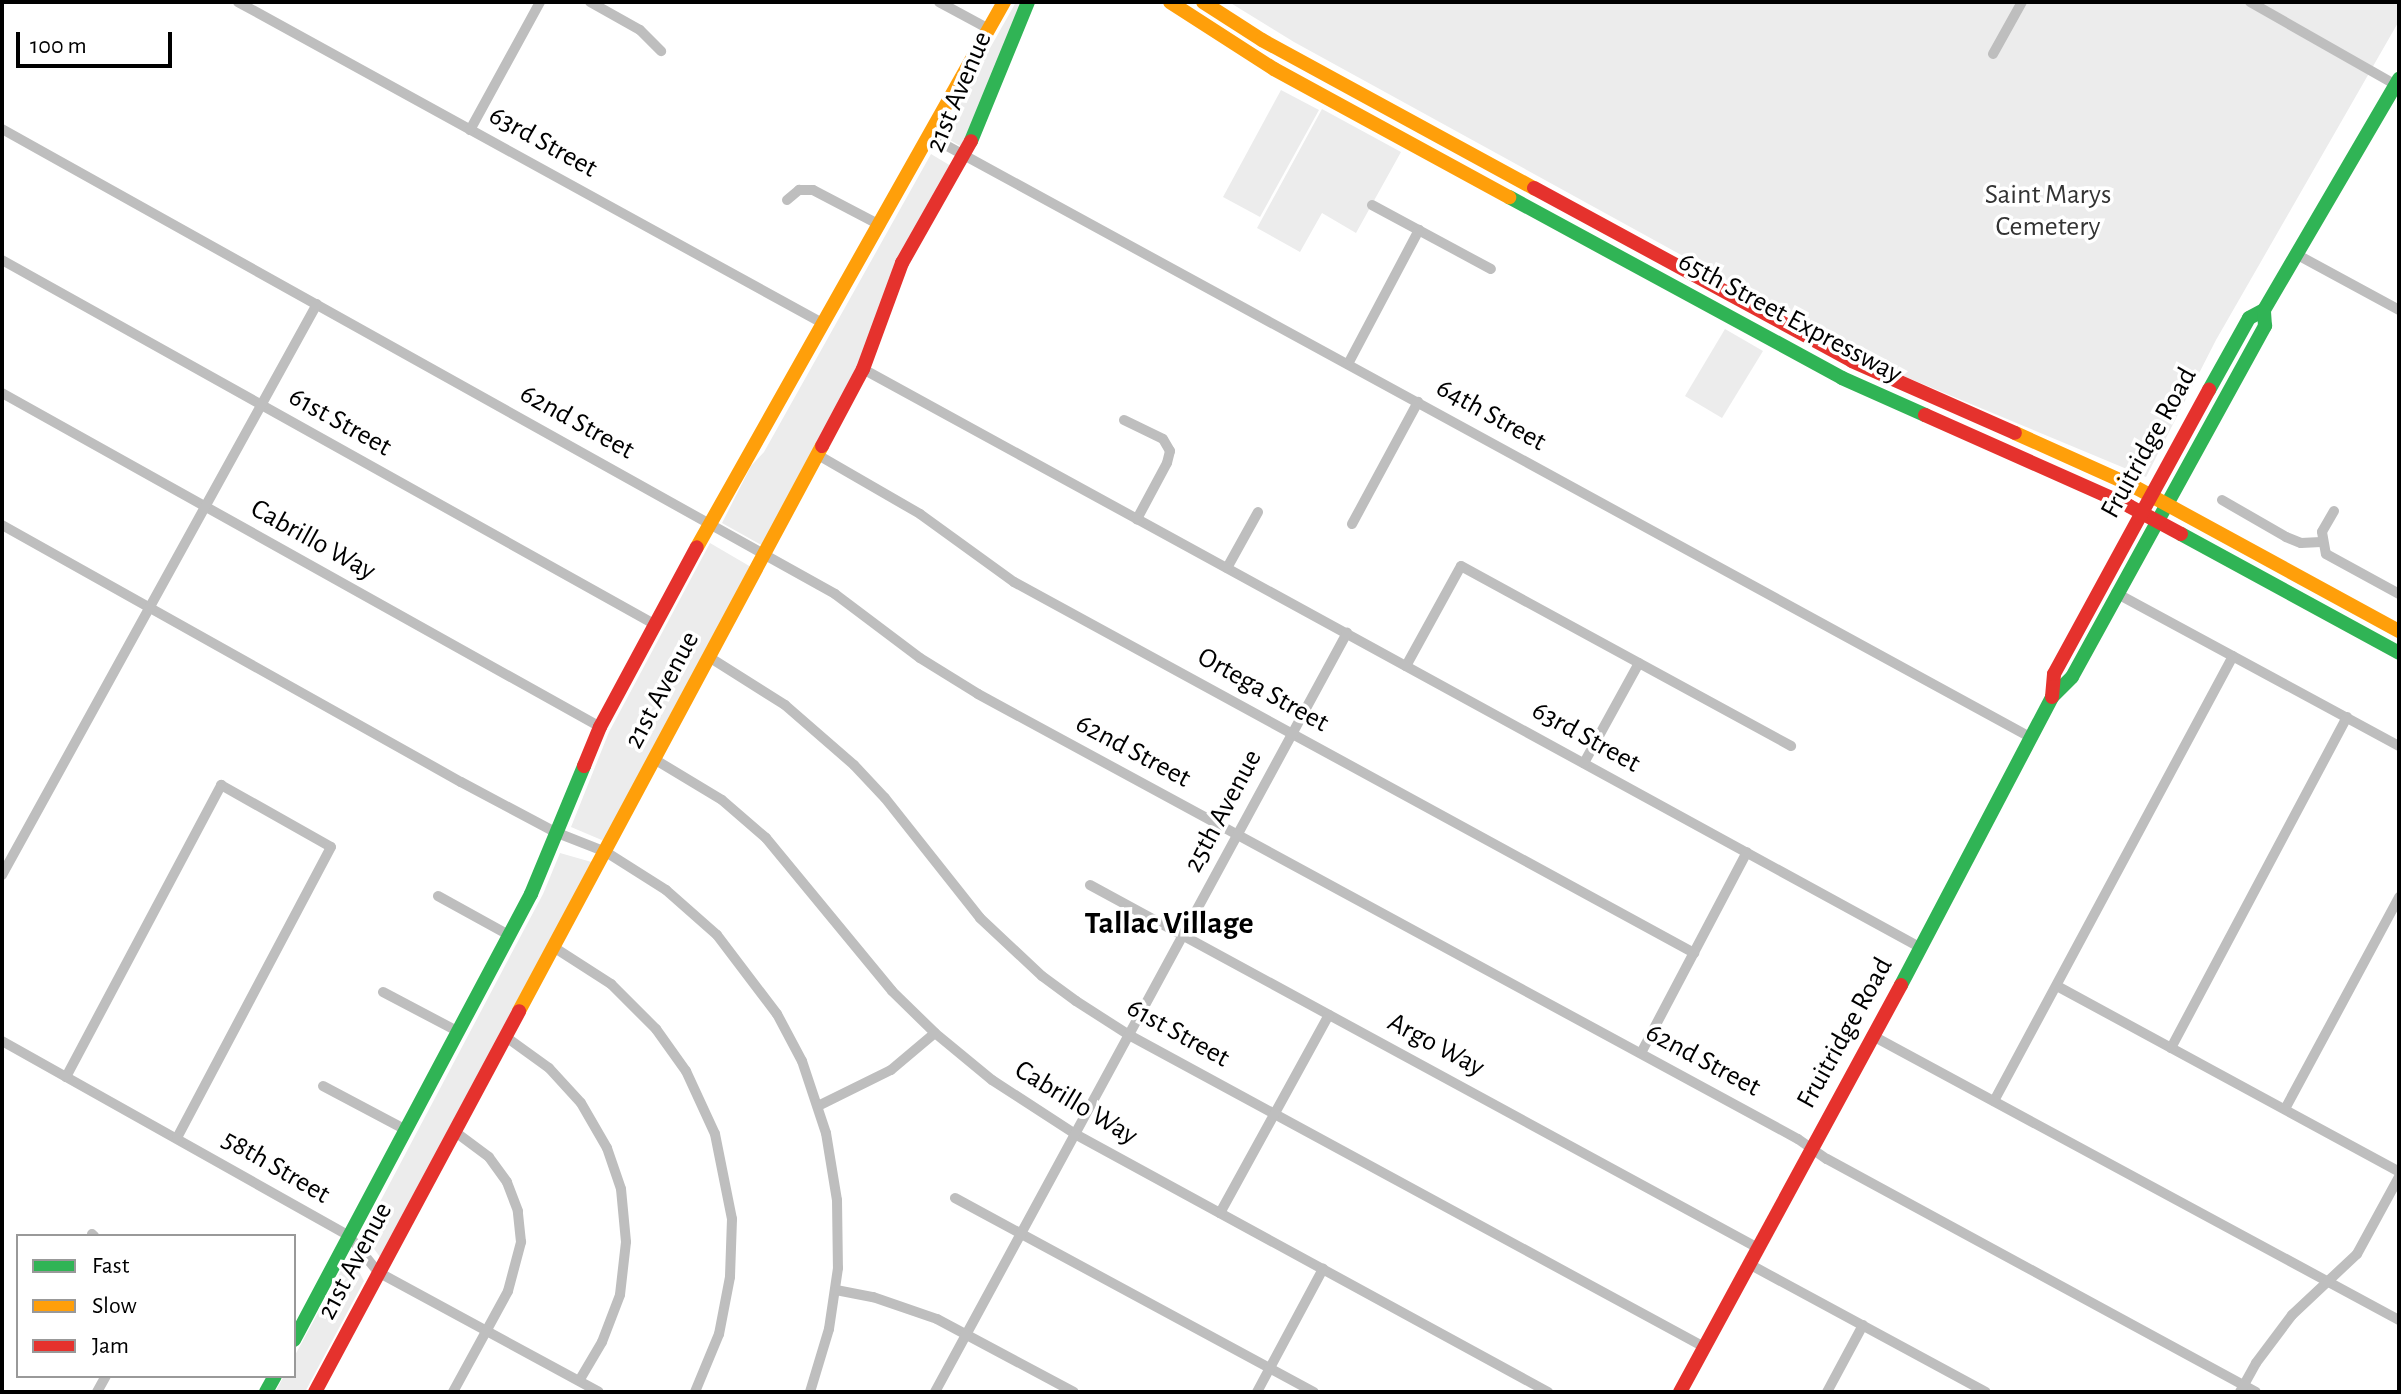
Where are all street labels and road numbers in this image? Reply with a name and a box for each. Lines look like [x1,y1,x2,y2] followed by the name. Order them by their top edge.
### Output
[919,27,999,157] street label: 21st Avenue
[483,99,603,185] street label: 63rd Street
[1672,245,1908,391] street label: 65th Street Expressway
[2094,362,2204,524] street label: Fruitridge Road
[1430,371,1552,459] street label: 64th Street
[514,377,640,467] street label: 62nd Street
[283,380,397,464] street label: 61st Street
[245,492,381,588] street label: Cabrillo Way
[617,626,707,754] street label: 21st Avenue
[1192,640,1334,740] street label: Ortega Street
[1526,694,1646,780] street label: 63rd Street
[1070,707,1196,795] street label: 62nd Street
[1177,744,1269,878] street label: 25th Avenue
[1790,952,1900,1114] street label: Fruitridge Road
[1121,991,1235,1075] street label: 61st Street
[1382,1006,1490,1084] street label: Argo Way
[1640,1016,1766,1104] street label: 62nd Street
[1008,1053,1144,1153] street label: Cabrillo Way
[216,1123,336,1211] street label: 58th Street
[310,1197,400,1325] street label: 21st Avenue

